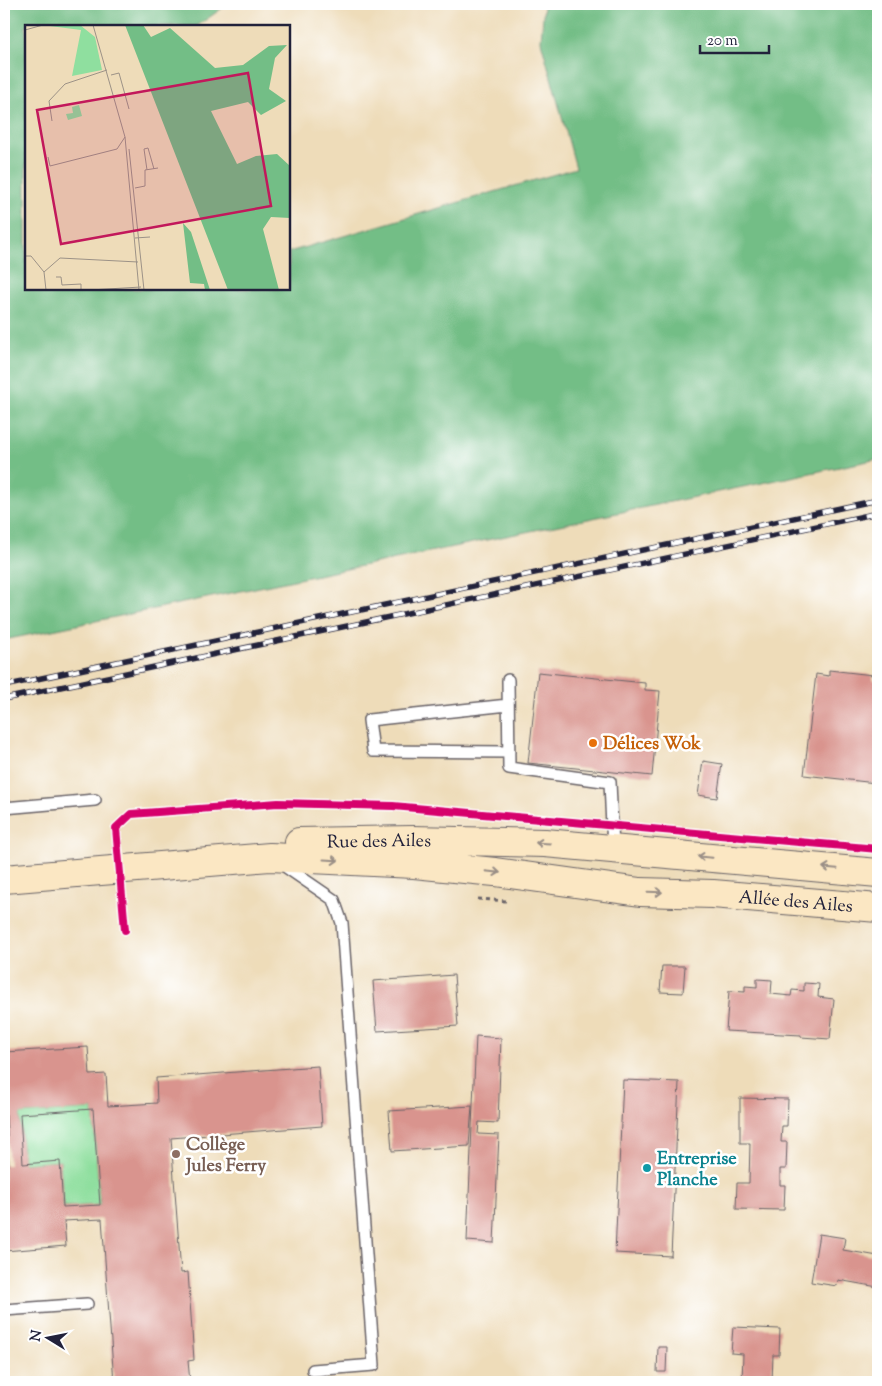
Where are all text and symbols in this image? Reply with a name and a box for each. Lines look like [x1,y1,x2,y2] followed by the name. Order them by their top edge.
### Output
[700,22,768,54] scale bar
[25,25,290,290] inset map
[707,31,738,52] text: 20 m
[603,732,701,758] place label: Délices Wok
[587,737,599,749] marker: Délices Wok
[327,829,431,857] street label: Rue des Ailes
[536,839,552,848] one-way arrow
[697,853,713,862] one-way arrow
[323,855,339,865] one-way arrow
[822,864,838,873] one-way arrow
[485,867,501,877] one-way arrow
[738,885,854,921] street label: Allée des Ailes
[646,887,662,897] one-way arrow
[184,1133,266,1180] place label: Collège Jules Ferry
[657,1147,737,1194] place label: Entreprise Planche
[170,1148,182,1160] marker: Collège Jules Ferry
[641,1162,653,1174] marker: Entreprise Planche
[22,1314,72,1364] north arrow
[26,1329,48,1343] text: N

